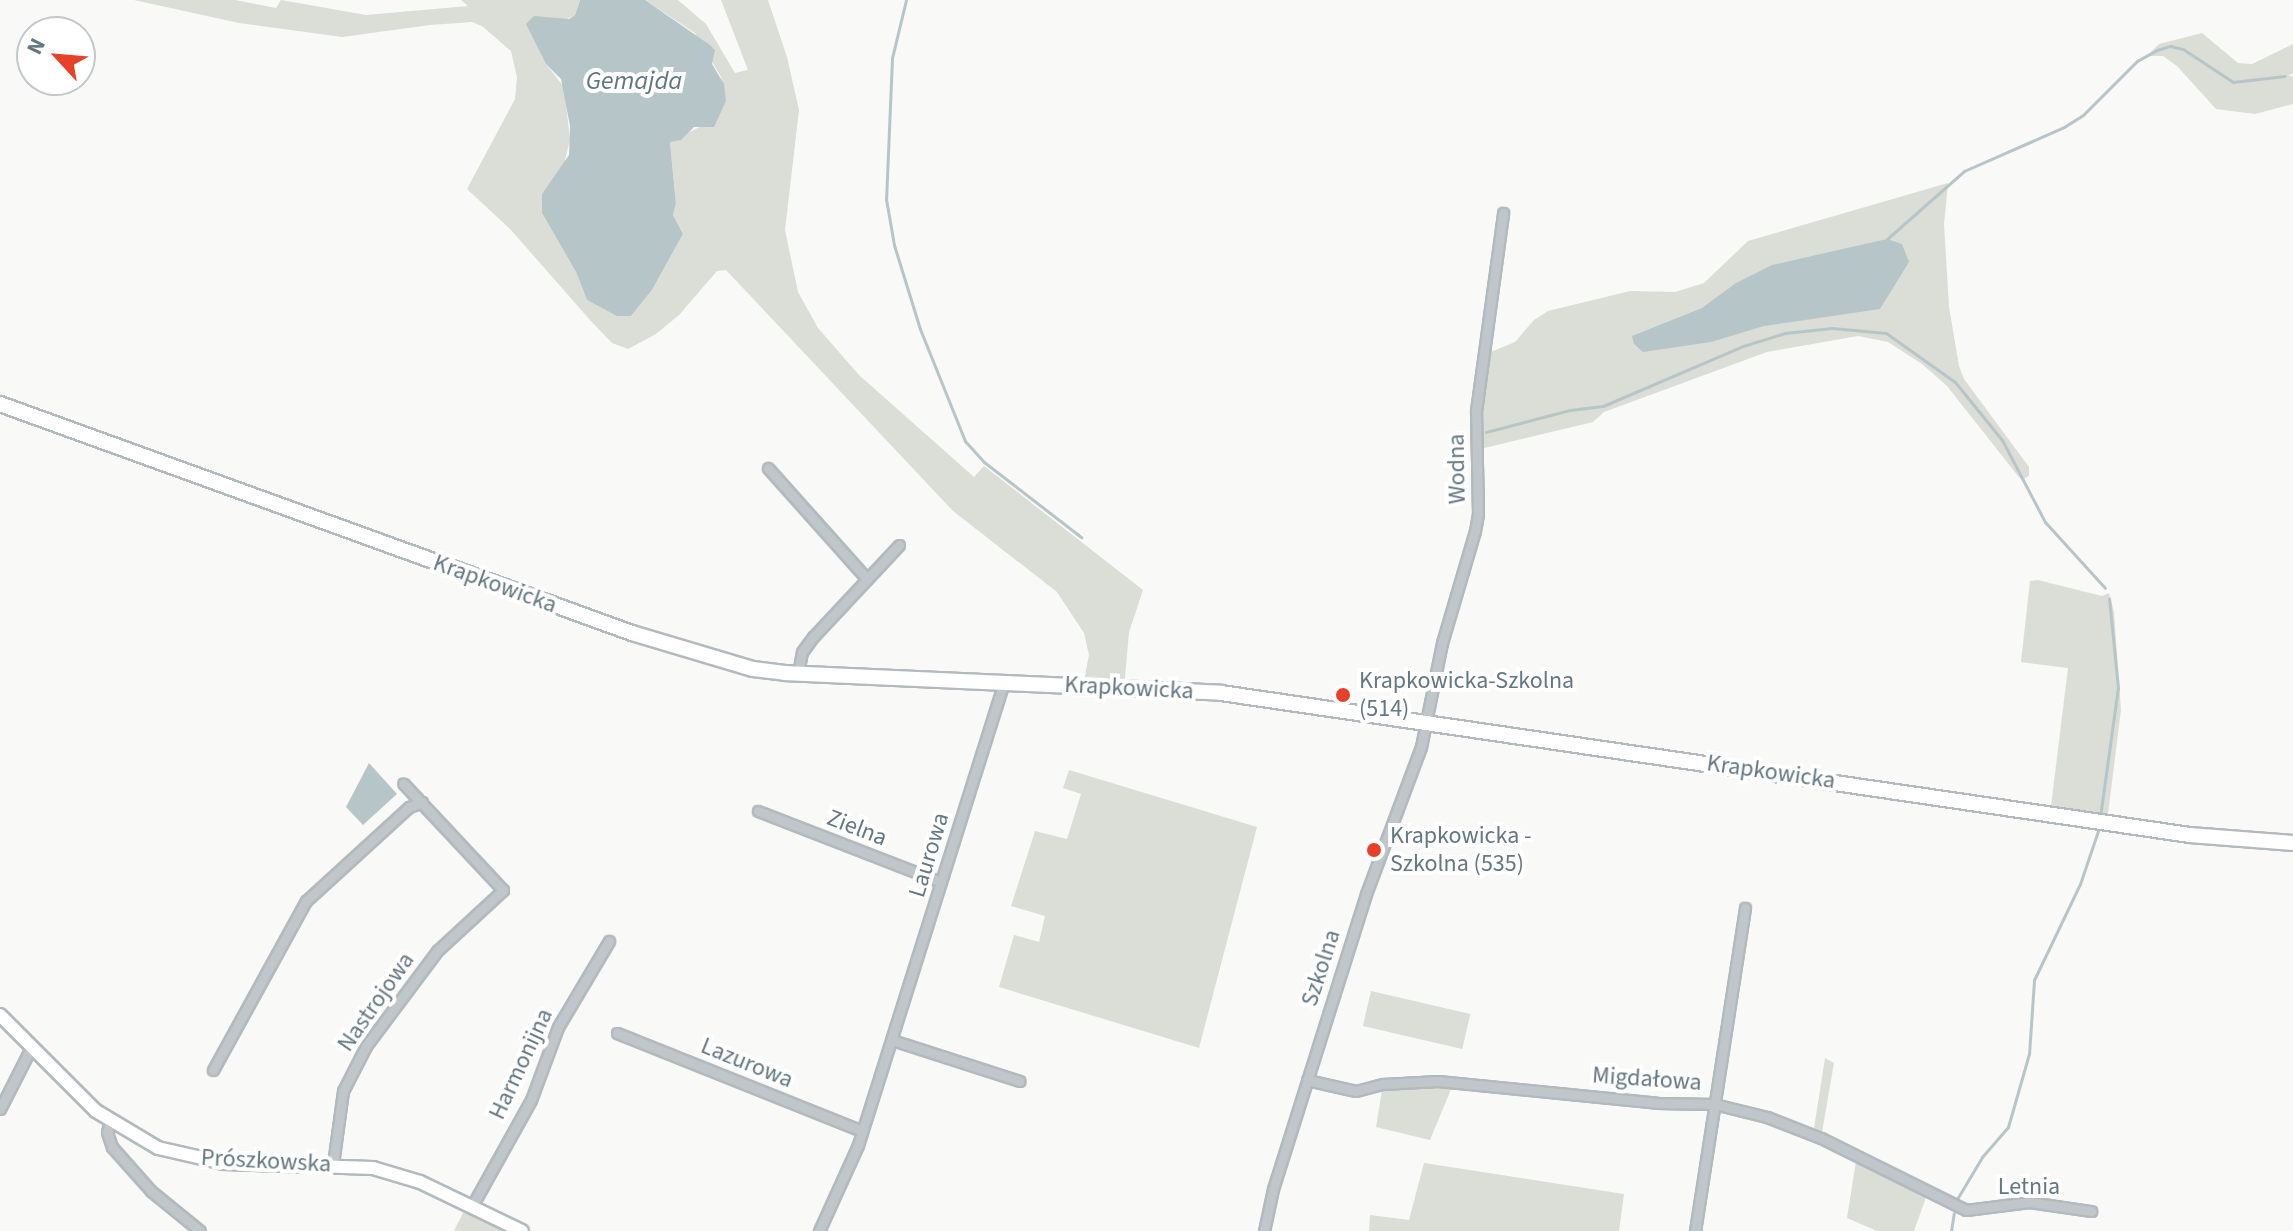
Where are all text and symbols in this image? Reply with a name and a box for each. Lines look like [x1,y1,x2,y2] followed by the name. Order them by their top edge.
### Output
[16,16,96,96] north arrow
[19,33,54,60] text: N
[586,65,682,97] water label: Gemajda
[1442,434,1472,504] street label: Wodna
[429,548,561,620] street label: Krapkowicka
[1359,667,1574,723] place label: Krapkowicka-Szkolna (514)
[1064,670,1194,706] street label: Krapkowicka
[1334,686,1352,704] marker: Krapkowicka-Szkolna (514)
[1705,749,1837,795] street label: Krapkowicka
[823,803,891,853] street label: Zielna
[903,809,955,901] street label: Laurowa
[1390,822,1532,878] place label: Krapkowicka - Szkolna (535)
[1365,841,1383,859] marker: Krapkowicka - Szkolna (535)
[1295,926,1347,1010] street label: Szkolna
[331,947,421,1057] street label: Nastrojowa
[483,1004,559,1124] street label: Harmonijna
[697,1031,797,1095] street label: Lazurowa
[1591,1061,1703,1097] street label: Migdałowa
[200,1143,332,1179] street label: Prószkowska
[1998,1173,2060,1201] street label: Letnia

